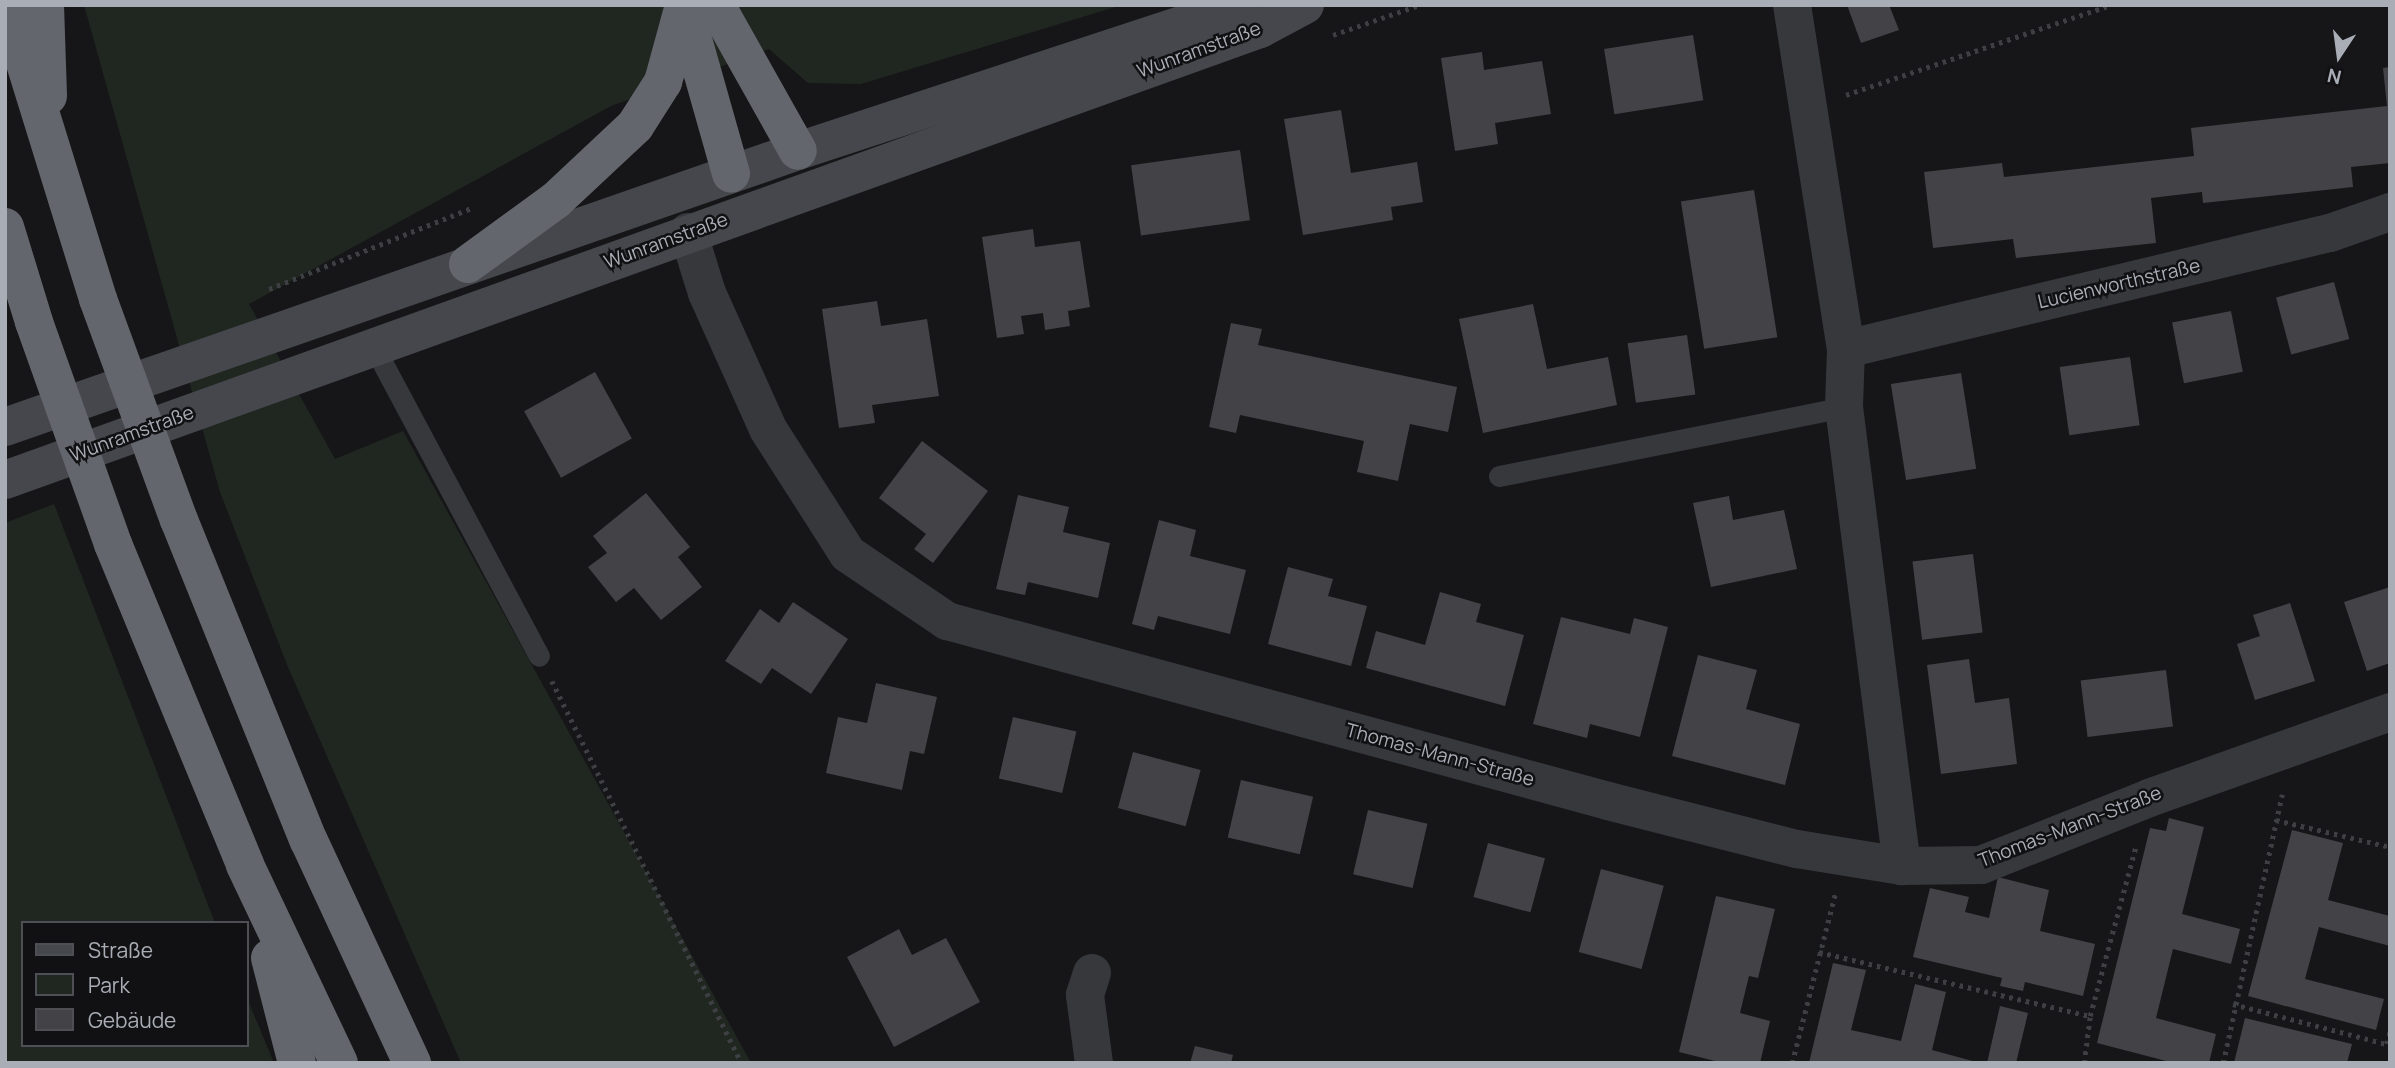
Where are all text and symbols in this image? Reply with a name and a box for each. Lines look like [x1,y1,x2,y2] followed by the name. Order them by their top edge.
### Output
[1134,17,1264,83] street label: Wunramstraße
[2304,21,2374,91] north arrow
[2325,62,2344,91] text: N
[601,208,731,274] street label: Wunramstraße
[2036,254,2202,314] street label: Lucienworthstraße
[67,401,197,467] street label: Wunramstraße
[1343,719,1537,791] street label: Thomas-Mann-Straße
[1975,782,2165,872] street label: Thomas-Mann-Straße
[21,921,248,1047] legend
[88,936,153,964] text: Straße
[88,971,130,999] text: Park
[88,1006,176,1034] text: Gebäude

